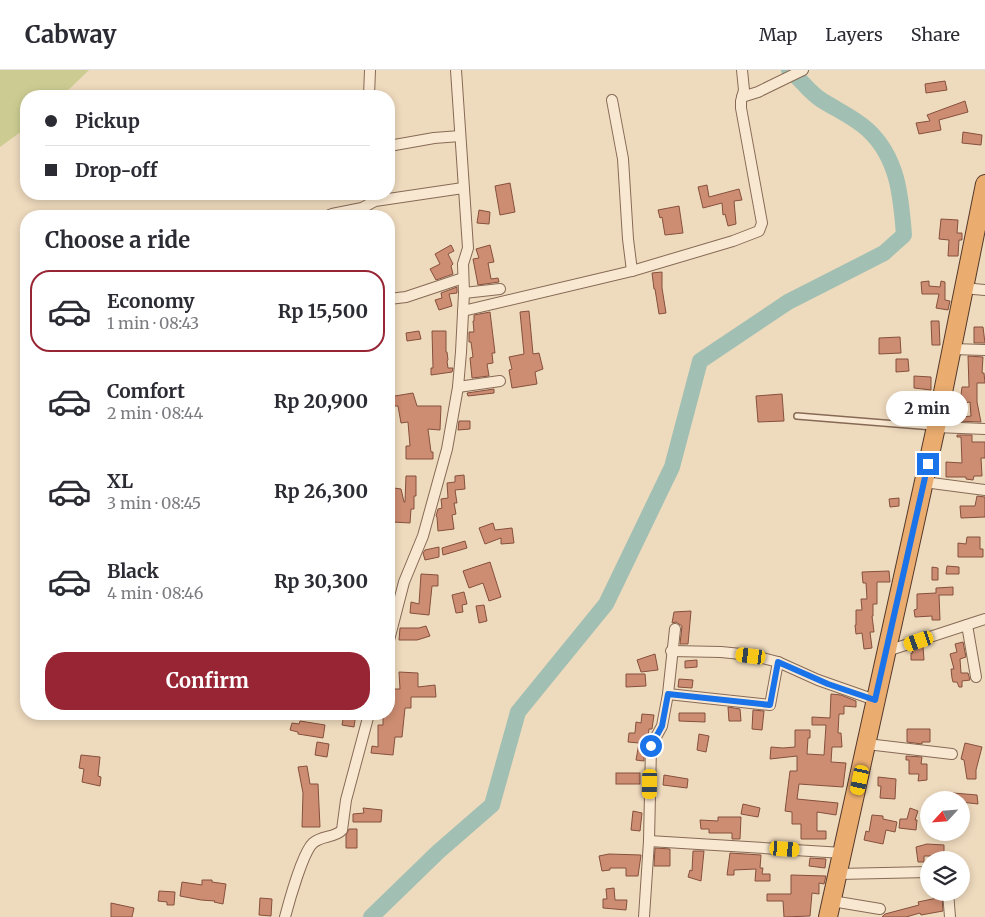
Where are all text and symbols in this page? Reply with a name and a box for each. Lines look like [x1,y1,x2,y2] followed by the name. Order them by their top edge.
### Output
[25,19,117,50] text: Cabway
[759,23,797,46] text: Map
[825,23,883,46] text: Layers
[911,23,960,46] text: Share
[75,109,140,133] text: Pickup
[75,158,157,182] text: Drop-off
[45,226,190,254] text: Choose a ride
[47,289,92,334] icon: car
[107,289,195,313] text: Economy
[278,299,368,323] text: Rp 15,500
[107,313,199,333] text: 1 min · 08:43
[47,379,92,424] icon: car
[107,379,185,403] text: Comfort
[274,389,368,413] text: Rp 20,900
[887,392,969,426] callout: 2 min
[904,398,950,418] text: 2 min
[107,403,203,423] text: 2 min · 08:44
[917,453,939,475] route end
[47,469,92,514] icon: car
[107,469,133,493] text: XL
[274,479,368,503] text: Rp 26,300
[107,493,201,513] text: 3 min · 08:45
[47,559,92,604] icon: car
[107,559,159,583] text: Black
[274,569,368,593] text: Rp 30,300
[107,583,203,603] text: 4 min · 08:46
[902,629,935,653] car
[735,647,766,665] car
[45,652,370,710] button: Confirm
[640,735,662,757] route start
[849,764,870,796] car
[642,769,657,799] car
[920,791,970,841] north arrow
[920,791,970,901] map controls
[769,840,800,858] car
[920,851,970,901] button: layers

